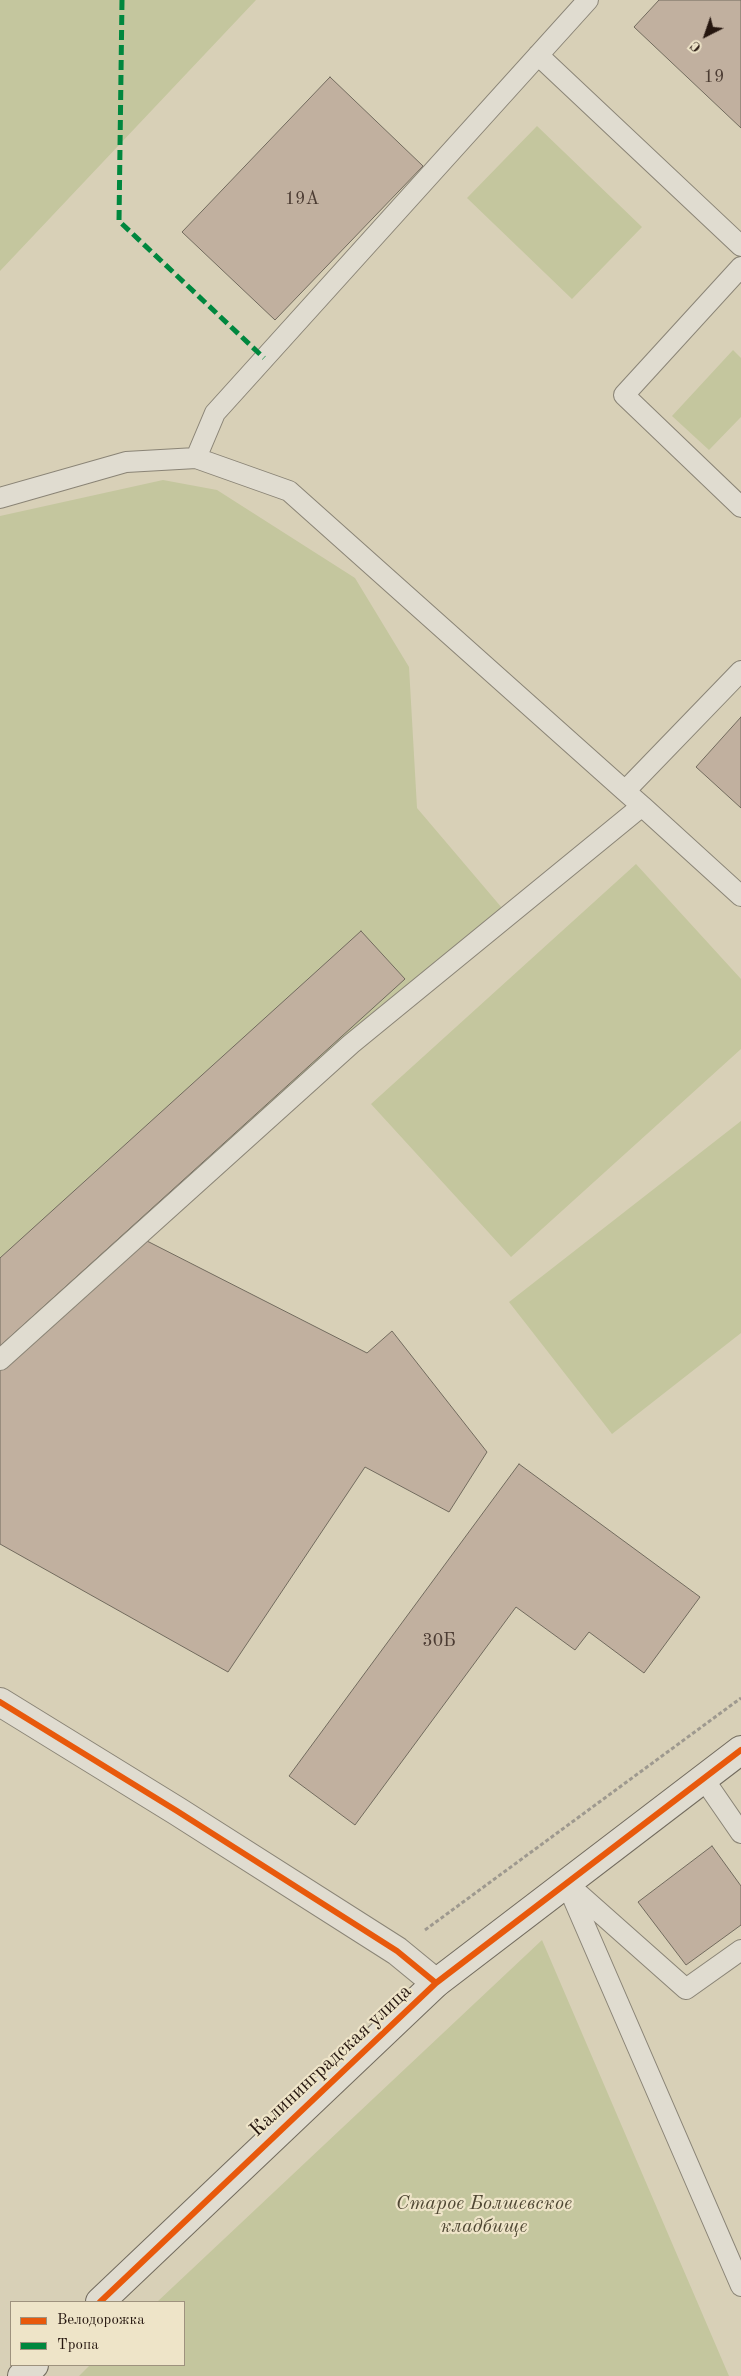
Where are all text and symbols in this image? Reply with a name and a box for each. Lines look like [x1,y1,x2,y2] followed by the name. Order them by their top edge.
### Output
[681,10,731,60] north arrow
[688,38,704,55] text: С
[704,66,724,88] house number: 19
[285,188,319,210] house number: 19А
[422,1630,456,1652] house number: 30Б
[245,1980,417,2142] street label: Калининградская улица
[396,2192,572,2239] park label: Старое Болшевское кладбище
[10,2301,185,2366] legend
[57,2313,145,2328] text: Велодорожка
[57,2338,99,2353] text: Тропа

